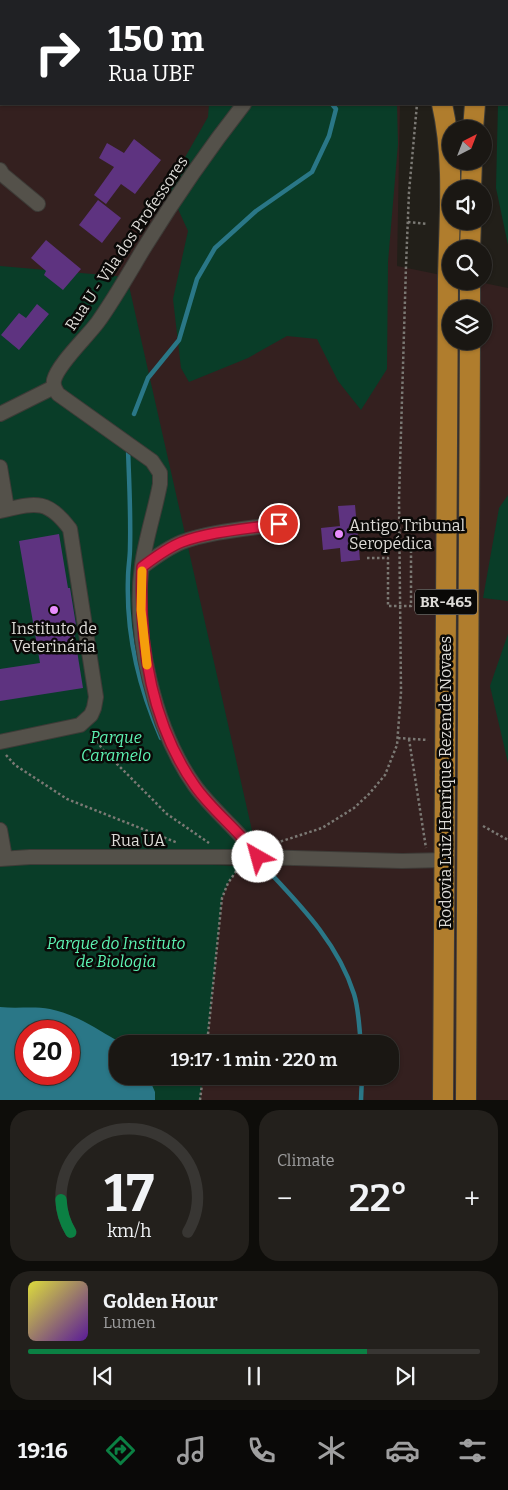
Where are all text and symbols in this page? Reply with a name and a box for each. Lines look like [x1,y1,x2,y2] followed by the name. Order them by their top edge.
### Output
[108,18,204,60] text: 150 m
[25,20,90,85] icon: right
[108,60,194,87] text: Rua UBF
[442,120,492,170] north arrow
[442,120,492,350] map controls
[61,153,192,334] street label: Rua U - Vila dos Professores
[442,180,492,230] button: sound
[442,240,492,290] button: search
[442,300,492,350] button: layers
[258,503,300,545] pin
[265,510,293,538] icon: arrive
[349,516,466,553] place label: Antigo Tribunal Seropédica
[333,528,345,540] marker: Antigo Tribunal Seropédica
[415,590,477,614] road number: BR-465
[48,604,60,616] marker: Instituto de Veterinária
[11,619,97,656] place label: Instituto de Veterinária
[436,636,455,928] street label: Rodovia Luiz Henrique Rezende Novaes
[81,728,151,765] park label: Parque Caramelo
[231,830,283,882] position arrow
[111,831,166,850] street label: Rua UA
[47,934,185,971] park label: Parque do Instituto de Biologia
[15,1020,80,1085] speed limit sign: 20
[171,1048,337,1071] text: 19:17 · 1 min · 220 m
[277,1151,335,1170] text: Climate
[105,1162,154,1225] text: 17
[349,1175,408,1221] text: 22°
[277,1182,292,1215] text: −
[464,1182,480,1215] text: +
[107,1220,152,1242] text: km/h
[103,1290,218,1313] text: Golden Hour
[103,1313,156,1332] text: Lumen
[89,1362,117,1390] icon: previous
[240,1362,268,1390] icon: pause
[391,1362,419,1390] icon: next
[103,1433,138,1468] icon: directions
[174,1433,209,1468] icon: music
[244,1433,279,1468] icon: phone
[314,1433,349,1468] icon: climate
[385,1433,420,1468] icon: car
[455,1433,490,1468] icon: filters
[18,1437,68,1464] text: 19:16

